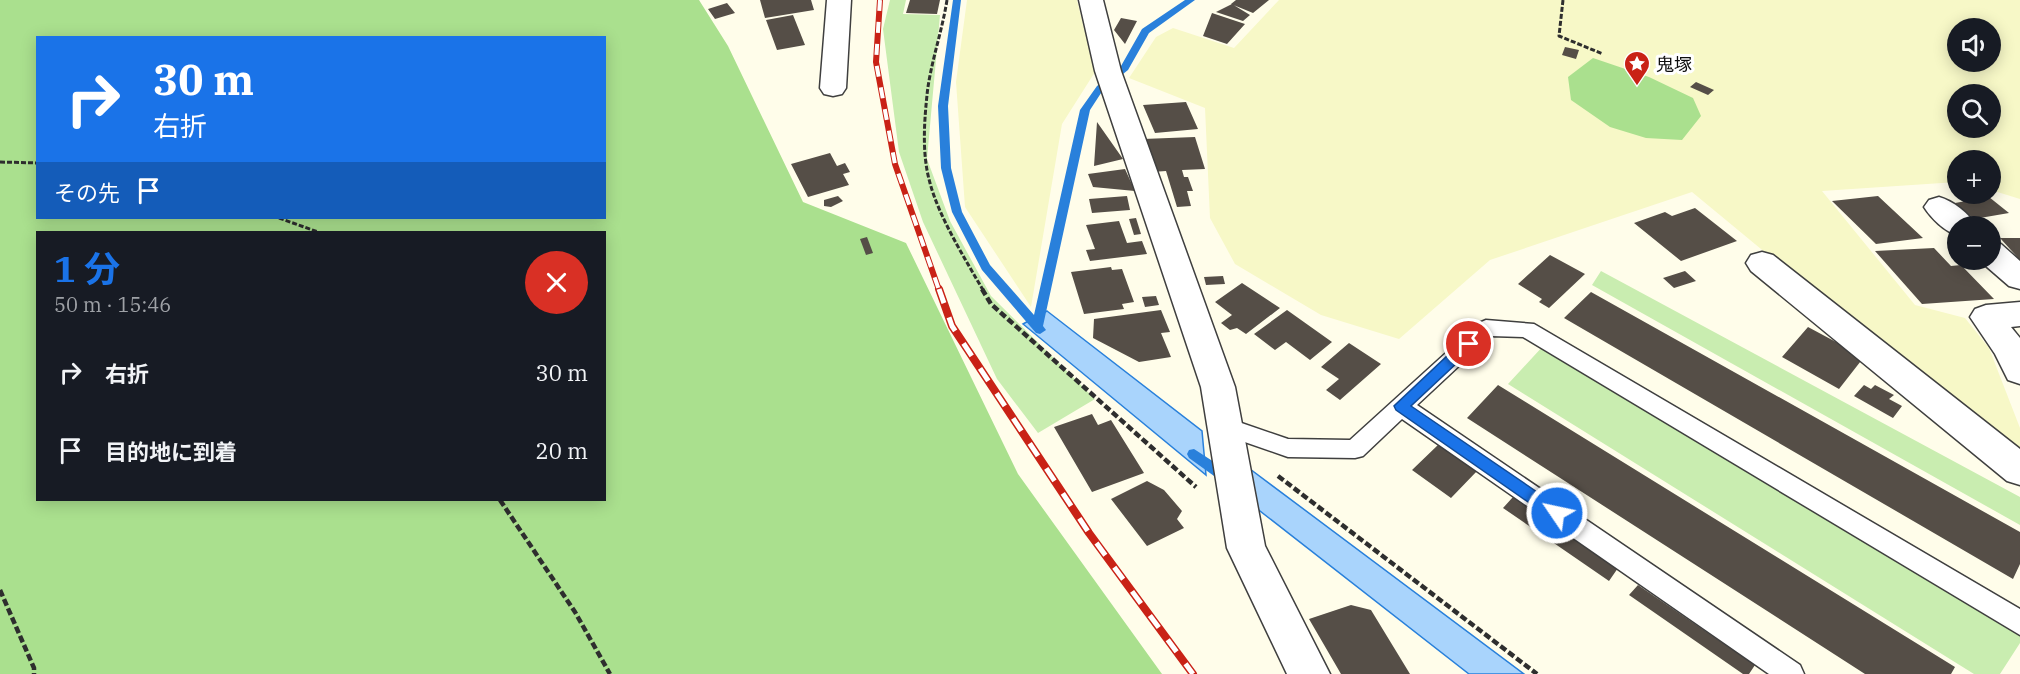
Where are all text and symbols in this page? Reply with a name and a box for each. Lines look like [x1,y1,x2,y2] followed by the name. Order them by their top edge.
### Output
[1947,18,2001,270] map controls
[1947,18,2001,72] button: sound
[1622,49,1652,87] place icon: 鬼塚
[153,52,254,107] text: 30 m
[1656,53,1692,76] place label: 鬼塚
[54,60,132,138] icon: right
[1947,84,2001,138] button: search
[153,108,207,143] text: 右折
[1947,150,2001,204] button: +
[132,174,165,207] icon: arrive
[54,178,120,207] text: その先
[1947,216,2001,270] button: −
[54,245,120,292] text: 1 分
[525,251,588,314] button: close
[54,291,171,318] text: 50 m · 15:46
[1443,318,1494,369] pin
[1452,327,1485,360] icon: arrive
[54,356,87,389] icon: right
[536,358,588,387] text: 30 m
[105,359,149,388] text: 右折
[54,434,87,467] icon: arrive
[536,436,588,465] text: 20 m
[105,437,237,466] text: 目的地に到着
[1525,481,1589,545] position arrow

